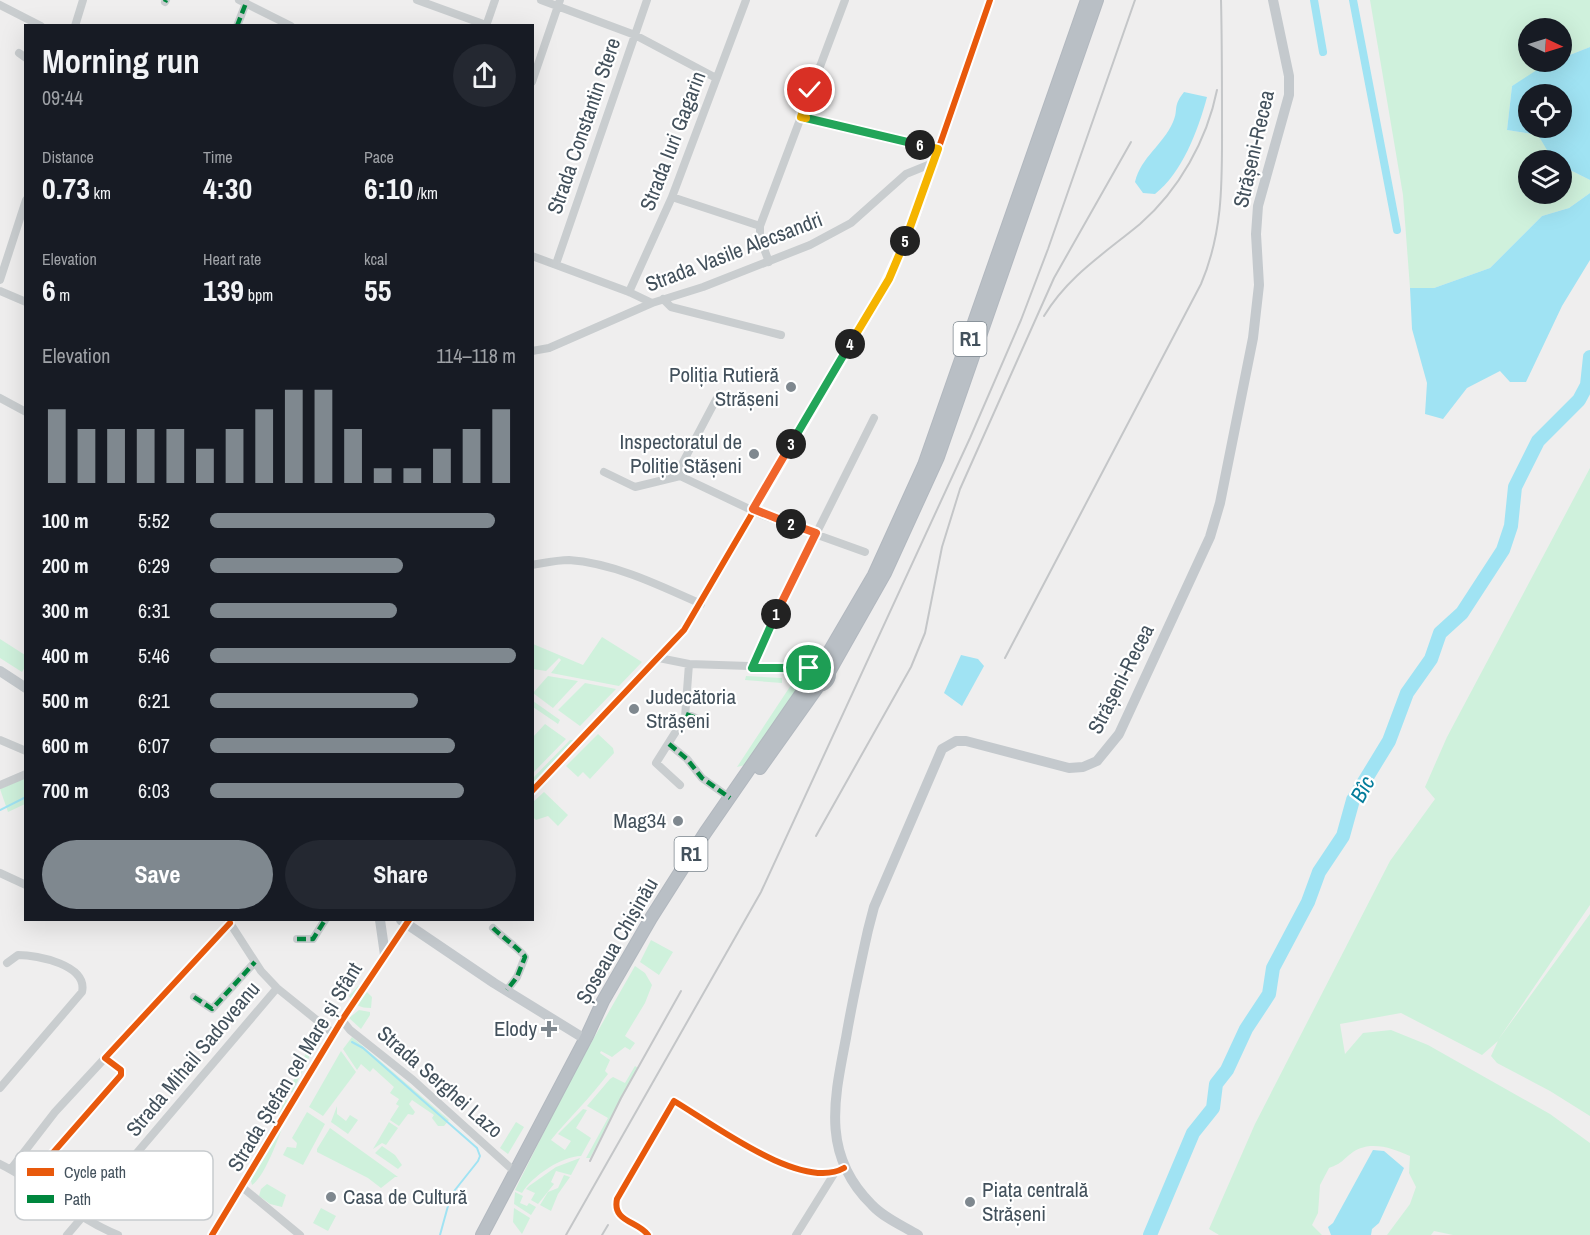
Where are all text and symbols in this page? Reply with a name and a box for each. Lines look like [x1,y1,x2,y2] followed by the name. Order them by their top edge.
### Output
[1518,18,1572,72] north arrow
[1518,18,1572,204] map controls
[540,34,627,218] street label: Strada Constantin Stere
[42,39,200,83] text: Morning run
[453,44,516,107] button: share
[784,64,835,115] pin
[633,67,712,215] street label: Strada Iuri Gagarin
[793,73,826,106] icon: check
[42,84,83,111] text: 09:44
[1518,84,1572,138] button: locate
[1226,87,1281,210] street label: Strășeni-Recea
[905,130,935,160] pin: 6
[916,134,924,156] text: 6
[42,146,94,168] text: Distance
[203,146,233,168] text: Time
[364,146,394,168] text: Pace
[1518,150,1572,204] button: layers
[42,168,90,208] text: 0.73
[203,168,252,208] text: 4:30
[364,168,413,208] text: 6:10
[90,182,111,204] text: km
[413,182,438,204] text: /km
[641,204,826,299] street label: Strada Vasile Alecsandri
[890,226,920,256] pin: 5
[901,230,909,252] text: 5
[42,248,97,270] text: Elevation
[203,248,261,270] text: Heart rate
[364,248,387,270] text: kcal
[42,270,56,310] text: 6
[203,270,244,310] text: 139
[364,270,391,310] text: 55
[56,284,70,306] text: m
[244,284,273,306] text: bpm
[954,322,986,356] road number: R1
[835,329,865,359] pin: 4
[846,333,854,355] text: 4
[42,342,110,369] text: Elevation
[436,342,516,369] text: 114–118 m
[669,360,779,413] place label: Poliția Rutieră Strășeni
[784,380,798,394] marker: Poliția Rutieră Strășeni
[619,427,742,480] place label: Inspectoratul de Poliție Stășeni
[776,429,806,459] pin: 3
[787,433,795,455] text: 3
[747,447,761,461] marker: Inspectoratul de Poliție Stășeni
[42,507,89,534] text: 100 m
[138,507,170,534] text: 5:52
[776,509,806,539] pin: 2
[787,513,795,535] text: 2
[42,552,89,579] text: 200 m
[138,552,170,579] text: 6:29
[42,597,89,624] text: 300 m
[138,597,170,624] text: 6:31
[761,599,791,629] pin: 1
[772,603,780,625] text: 1
[1080,619,1161,739] street label: Strășeni-Recea
[42,642,89,669] text: 400 m
[138,642,170,669] text: 5:46
[783,642,834,693] pin
[792,651,825,684] icon: arrive
[646,682,736,735] place label: Judecătoria Strășeni
[42,687,89,714] text: 500 m
[138,687,170,714] text: 6:21
[627,702,641,716] marker: Judecătoria Strășeni
[42,732,89,759] text: 600 m
[138,732,170,759] text: 6:07
[1343,770,1381,808] water label: Bîc
[42,777,89,804] text: 700 m
[138,777,170,804] text: 6:03
[613,806,666,835] place label: Mag34
[671,814,685,828] marker: Mag34
[674,837,708,871] road number: R1
[42,840,273,909] button: Save
[285,840,516,909] button: Share
[569,872,665,1009] street label: Șoseaua Chișinău
[221,957,369,1177] street label: Strada Ștefan cel Mare și Sfânt
[119,975,266,1142] street label: Strada Mihail Sadoveanu
[494,1014,537,1043] place label: Elody
[371,1019,509,1144] street label: Strada Serghei Lazo
[542,1022,556,1036] marker: Elody
[15,1151,213,1220] legend
[64,1161,126,1183] text: Cycle path
[982,1175,1089,1228] place label: Piața centrală Strășeni
[343,1182,468,1211] place label: Casa de Cultură
[64,1188,91,1210] text: Path
[324,1190,338,1204] marker: Casa de Cultură
[963,1195,977,1209] marker: Piața centrală Strășeni

